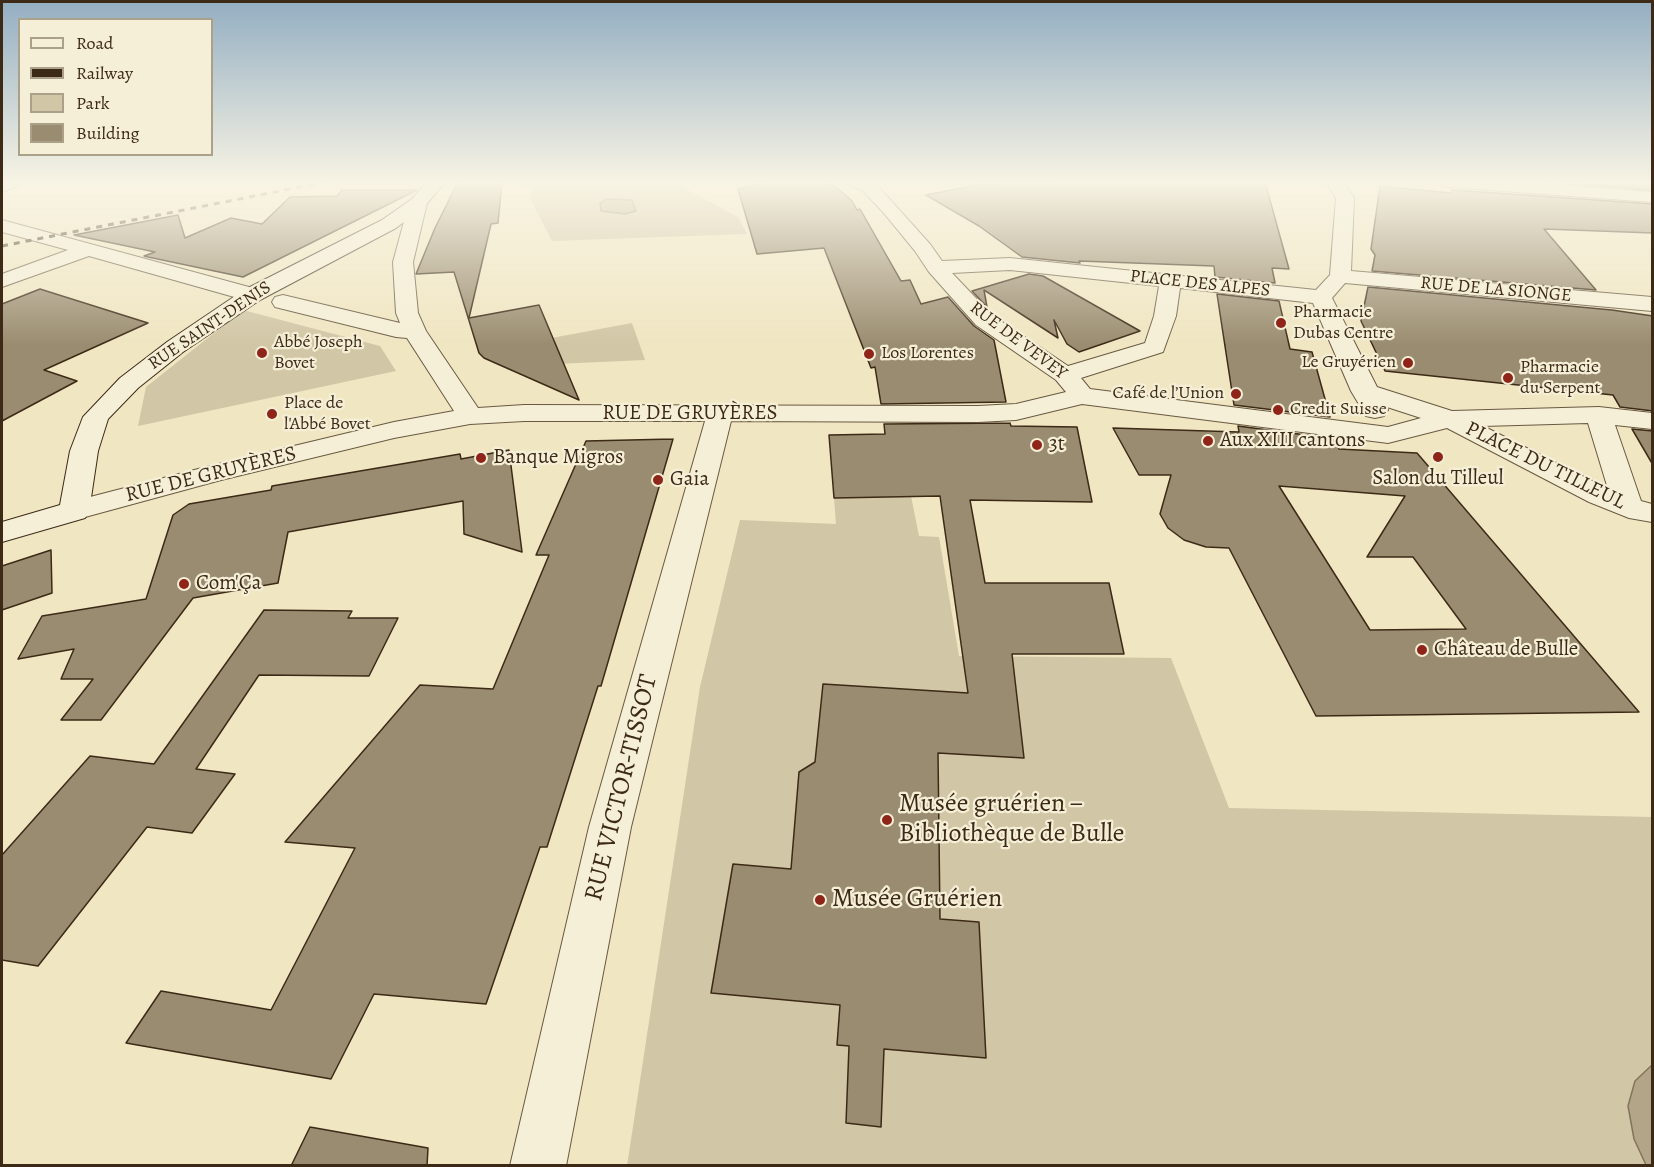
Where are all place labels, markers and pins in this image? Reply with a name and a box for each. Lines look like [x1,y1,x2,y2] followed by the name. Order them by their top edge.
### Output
[1293,302,1393,344] place label: Pharmacie Dubas Centre
[1274,316,1288,330] marker: Pharmacie Dubas Centre
[274,332,363,374] place label: Abbé Joseph Bovet
[881,343,974,365] place label: Los Lorentes
[255,346,269,360] marker: Abbé Joseph Bovet
[862,347,876,361] marker: Los Lorentes
[1301,352,1396,374] place label: Le Gruyérien
[1401,356,1415,370] marker: Le Gruyérien
[1520,357,1600,400] place label: Pharmacie du Serpent
[1501,371,1515,385] marker: Pharmacie du Serpent
[1113,383,1224,405] place label: Café de l’Union
[1229,387,1243,401] marker: Café de l’Union
[284,393,371,436] place label: Place de l'Abbé Bovet
[1290,399,1387,421] place label: Credit Suisse
[1271,403,1285,417] marker: Credit Suisse
[265,407,279,421] marker: Place de l'Abbé Bovet
[1220,428,1365,454] place label: Aux XIII cantons
[1049,432,1065,458] place label: 3t
[1201,434,1215,448] marker: Aux XIII cantons
[1030,438,1044,452] marker: 3t
[493,445,623,471] place label: Banque Migros
[1431,450,1445,464] marker: Salon du Tilleul
[474,451,488,465] marker: Banque Migros
[1372,466,1504,492] place label: Salon du Tilleul
[670,467,709,493] place label: Gaia
[651,473,665,487] marker: Gaia
[196,571,262,597] place label: Com'Ça
[177,577,191,591] marker: Com'Ça
[1434,637,1578,663] place label: Château de Bulle
[1415,643,1429,657] marker: Château de Bulle
[899,789,1124,850] place label: Musée gruérien ‒ Bibliothèque de Bulle
[880,813,894,827] marker: Musée gruérien ‒ Bibliothèque de Bulle
[832,884,1002,916] place label: Musée Gruérien
[813,893,827,907] marker: Musée Gruérien

